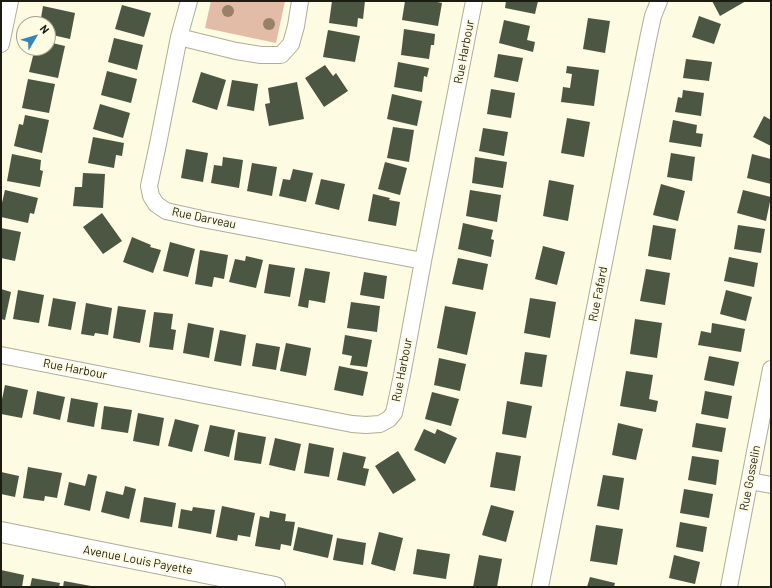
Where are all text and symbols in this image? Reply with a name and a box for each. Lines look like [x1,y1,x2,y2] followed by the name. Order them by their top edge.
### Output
[16,16,56,56] north arrow
[451,19,477,85] street label: Rue Harbour
[38,22,52,36] text: N
[171,204,237,232] street label: Rue Darveau
[586,265,610,323] street label: Rue Fafard
[389,337,415,403] street label: Rue Harbour
[42,356,108,382] street label: Rue Harbour
[737,444,763,512] street label: Rue Gosselin
[82,542,194,578] street label: Avenue Louis Payette

